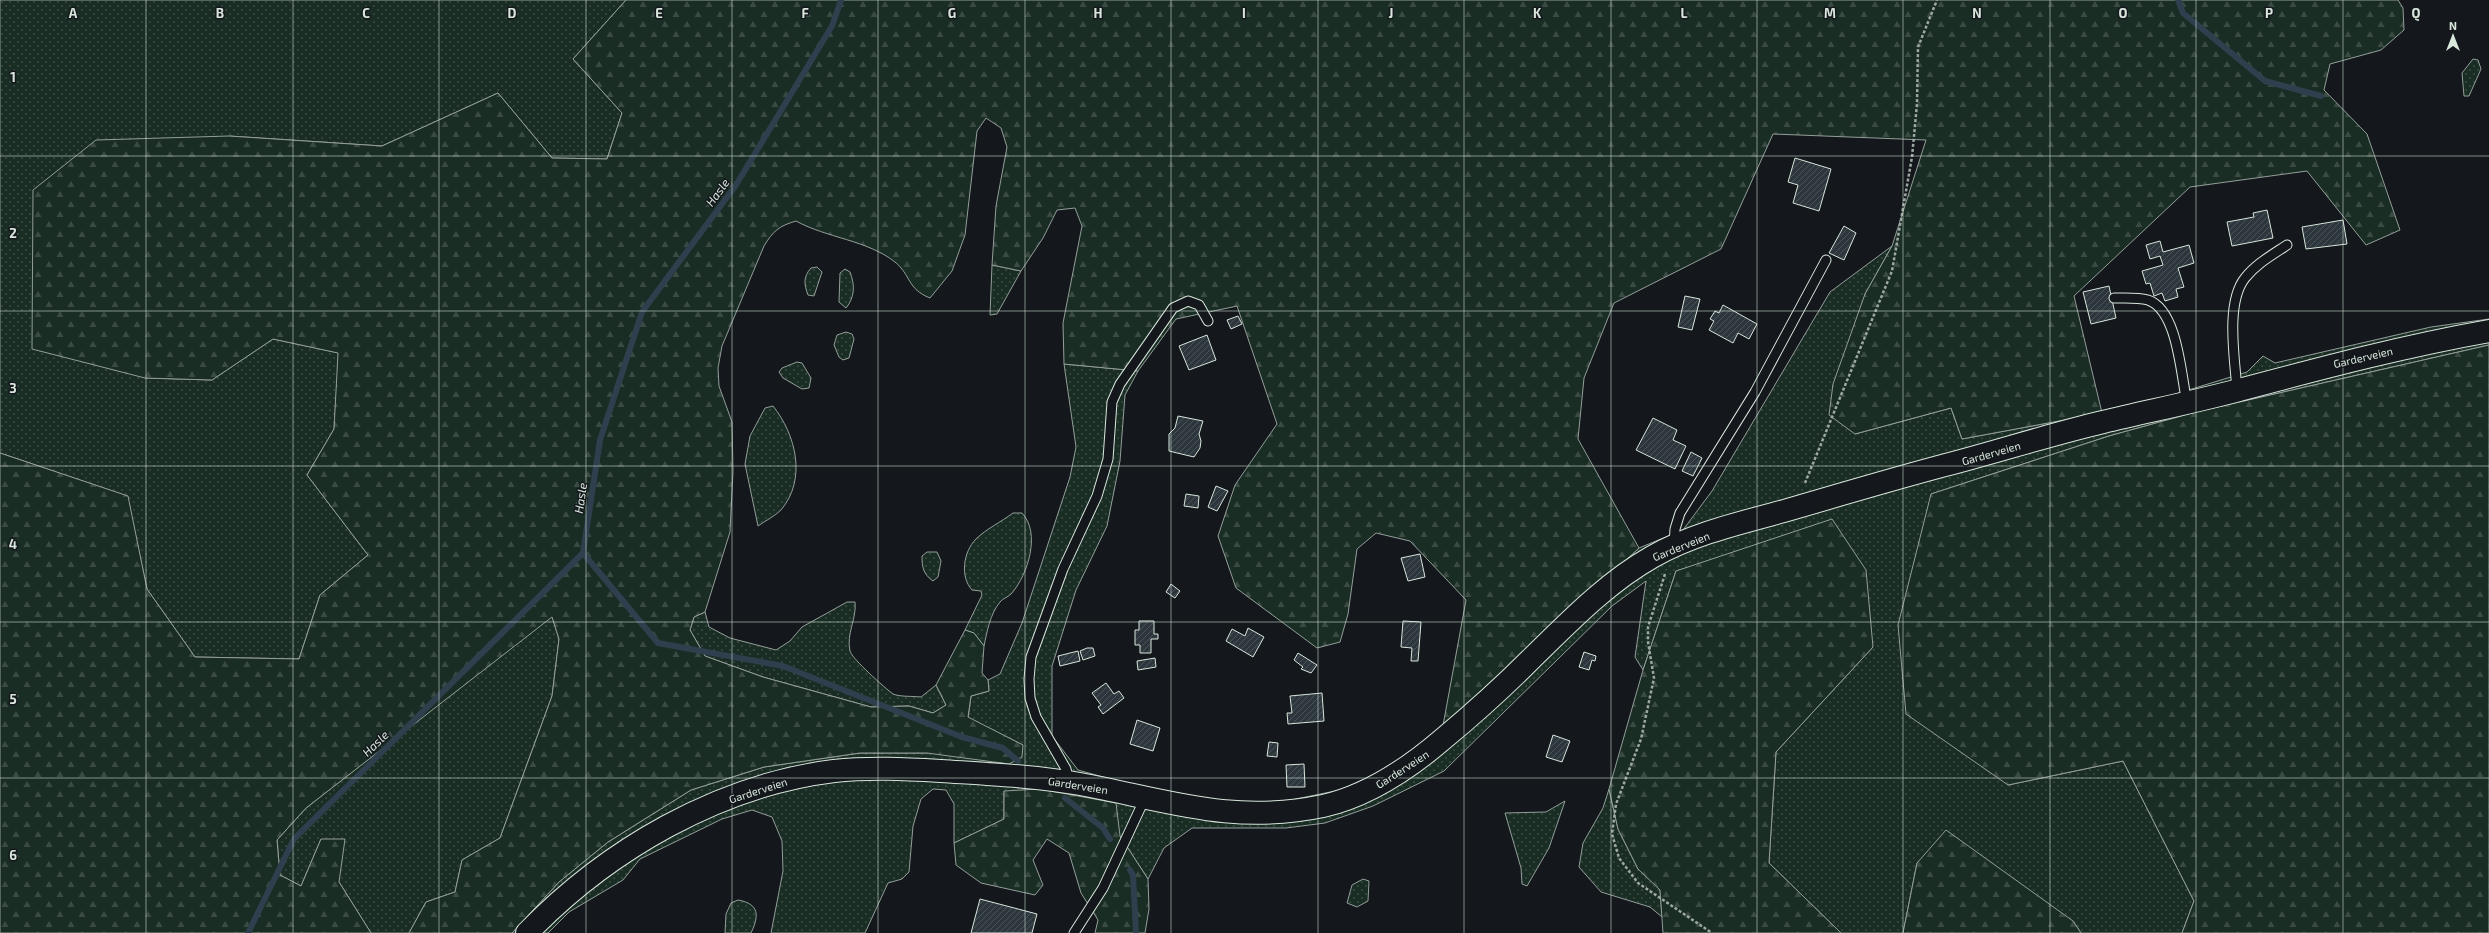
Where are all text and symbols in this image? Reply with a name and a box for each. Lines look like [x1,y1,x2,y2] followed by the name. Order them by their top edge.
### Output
[69,5,78,21] text: A
[216,5,224,21] text: B
[362,5,370,21] text: C
[508,5,517,21] text: D
[655,5,663,21] text: E
[801,5,809,21] text: F
[948,5,956,21] text: G
[1094,5,1103,21] text: H
[1242,5,1246,21] text: I
[1389,5,1393,21] text: J
[1533,5,1542,21] text: K
[1681,5,1688,21] text: L
[1824,5,1836,21] text: M
[1972,5,1982,21] text: N
[2119,5,2128,21] text: O
[2265,5,2273,21] text: P
[2412,5,2421,22] text: Q
[2433,16,2473,56] north arrow
[2449,19,2457,32] text: N
[10,69,16,85] text: 1
[702,175,732,209] water label: Hasle
[9,225,17,241] text: 2
[2332,344,2394,370] street label: Garderveien
[9,380,17,396] text: 3
[1960,438,2022,468] street label: Garderveien
[571,481,589,514] water label: Hasle
[1650,529,1712,563] street label: Garderveien
[9,536,17,552] text: 4
[9,691,17,707] text: 5
[359,727,391,759] water label: Hasle
[1373,747,1431,791] street label: Garderveien
[727,774,789,806] street label: Garderveien
[1047,774,1109,796] street label: Garderveien
[9,847,17,863] text: 6

